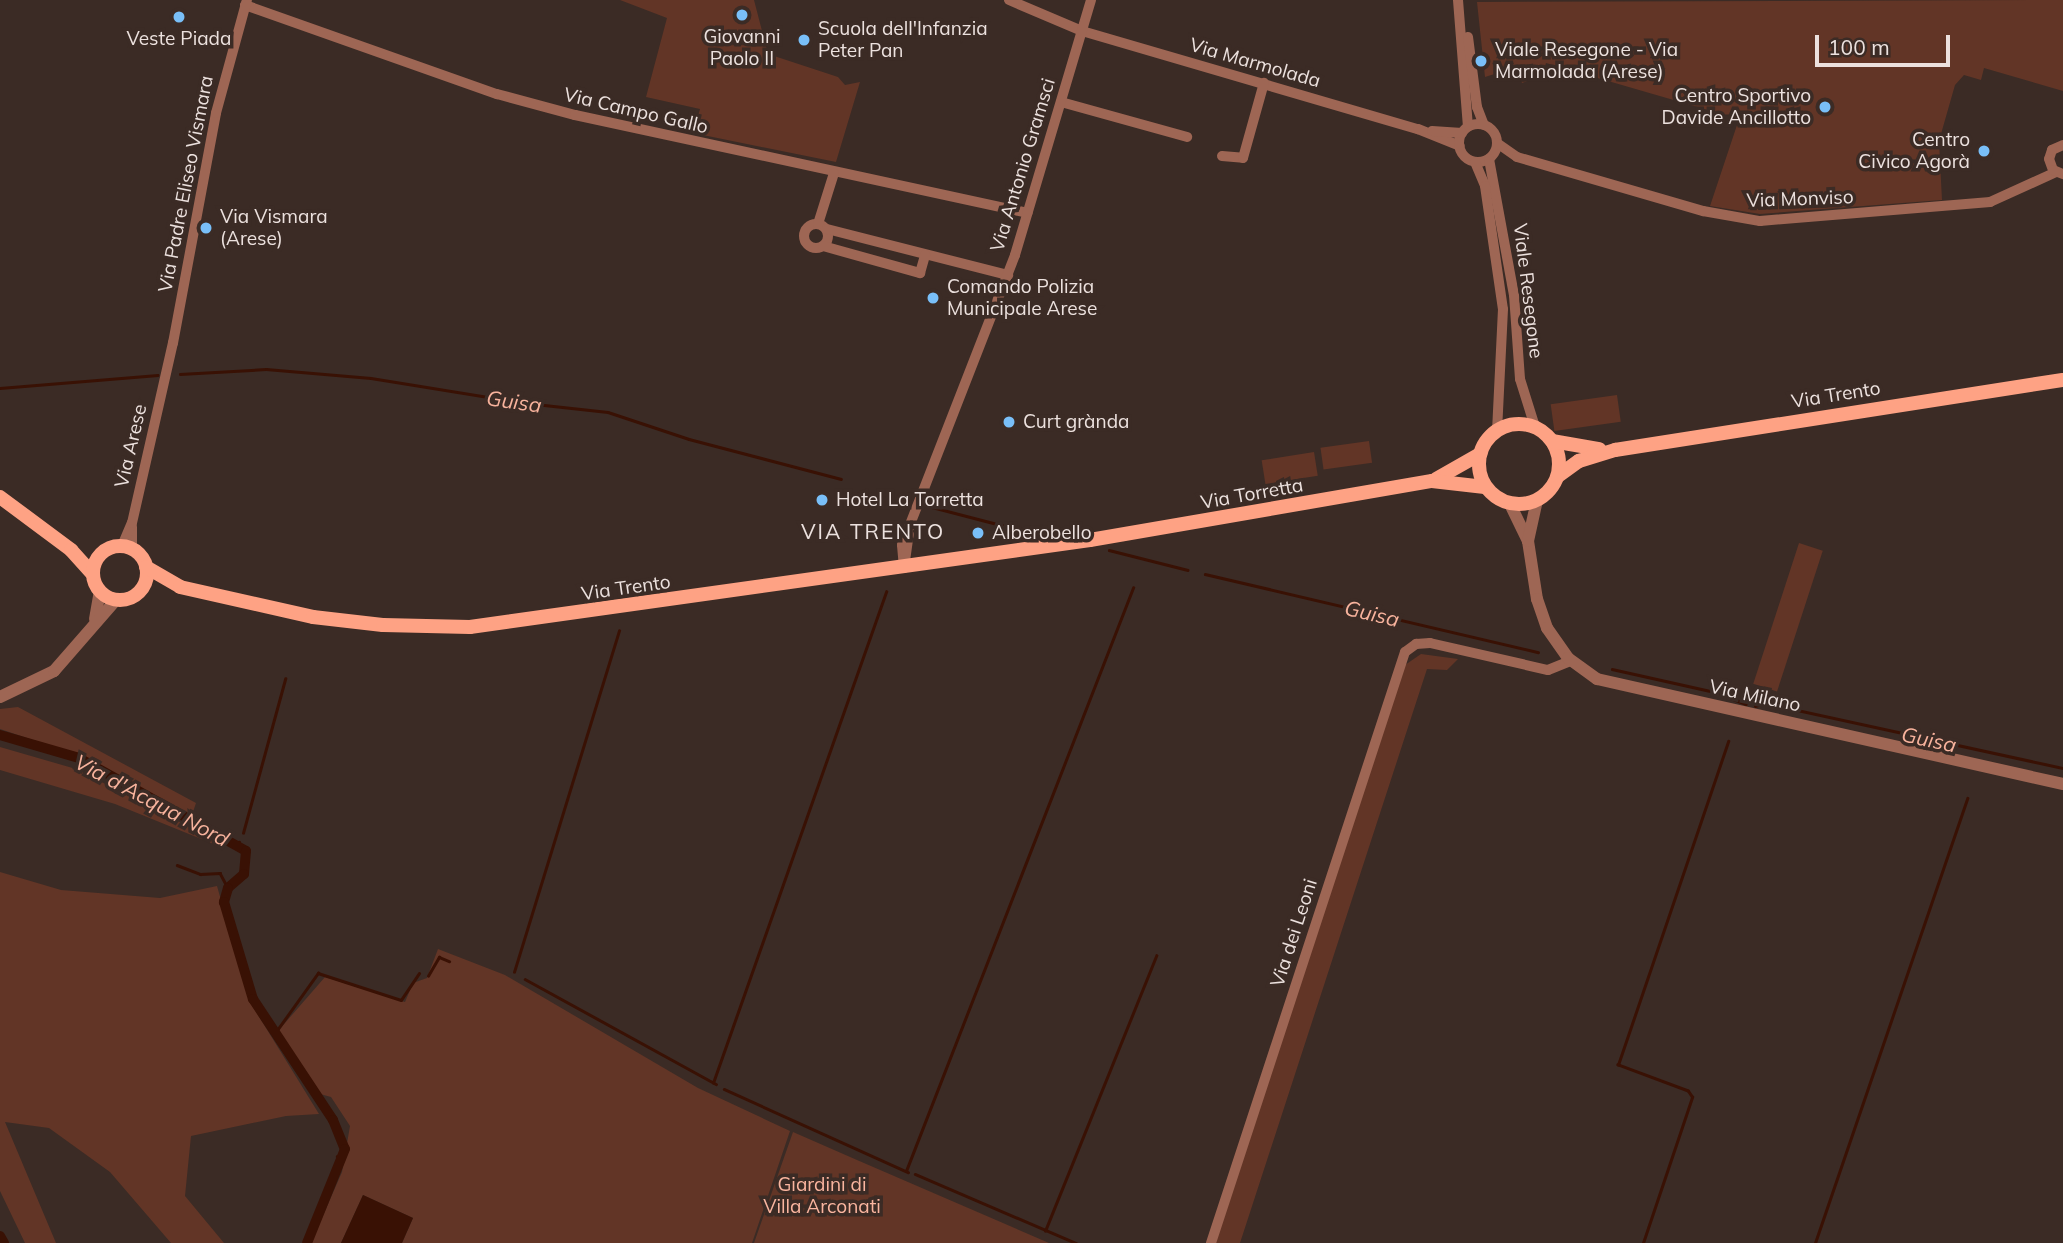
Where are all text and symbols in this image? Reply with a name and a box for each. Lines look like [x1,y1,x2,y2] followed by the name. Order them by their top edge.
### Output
[734,7,750,23] marker: Giovanni Paolo II
[171,9,187,25] marker: Veste Piada
[818,18,988,62] place label: Scuola dell'Infanzia Peter Pan
[1818,21,1953,65] scale bar
[703,26,781,70] place label: Giovanni Paolo II
[127,28,231,50] place label: Veste Piada
[796,32,812,48] marker: Scuola dell'Infanzia Peter Pan
[1187,33,1323,93] street label: Via Marmolada
[1828,34,1890,60] text: 100 m
[1495,39,1678,83] place label: Viale Resegone - Via Marmolada (Arese)
[1473,53,1489,69] marker: Viale Resegone - Via Marmolada (Arese)
[154,74,218,294] street label: Via Padre Eliseo Vismara
[986,75,1060,255] street label: Via Antonio Gramsci
[562,83,710,139] street label: Via Campo Gallo
[1662,85,1811,129] place label: Centro Sportivo Davide Ancillotto
[1817,99,1833,115] marker: Centro Sportivo Davide Ancillotto
[1858,129,1970,173] place label: Centro Civico Agorà
[1976,143,1992,159] marker: Centro Civico Agorà
[1746,186,1854,212] street label: Via Monviso
[220,206,328,250] place label: Via Vismara (Arese)
[198,220,214,236] marker: Via Vismara (Arese)
[1508,222,1548,360] street label: Viale Resegone
[947,276,1097,320] place label: Comando Polizia Municipale Arese
[925,290,941,306] marker: Comando Polizia Municipale Arese
[1790,377,1882,413] street label: Via Trento
[485,385,543,417] water label: Guisa
[110,402,152,490] street label: Via Arese
[1023,411,1129,433] place label: Curt grànda
[1001,414,1017,430] marker: Curt grànda
[1199,474,1305,514] street label: Via Torretta
[836,489,984,511] place label: Hotel La Torretta
[814,492,830,508] marker: Hotel La Torretta
[802,518,944,544] district label: VIA TRENTO
[992,522,1091,544] place label: Alberobello
[970,525,986,541] marker: Alberobello
[580,570,672,606] street label: Via Trento
[1342,594,1402,632] water label: Guisa
[1707,675,1803,717] street label: Via Milano
[1899,721,1959,757] water label: Guisa
[71,749,233,851] water label: Via d'Acqua Nord
[1266,876,1322,990] street label: Via dei Leoni
[763,1174,881,1218] park label: Giardini di Villa Arconati

